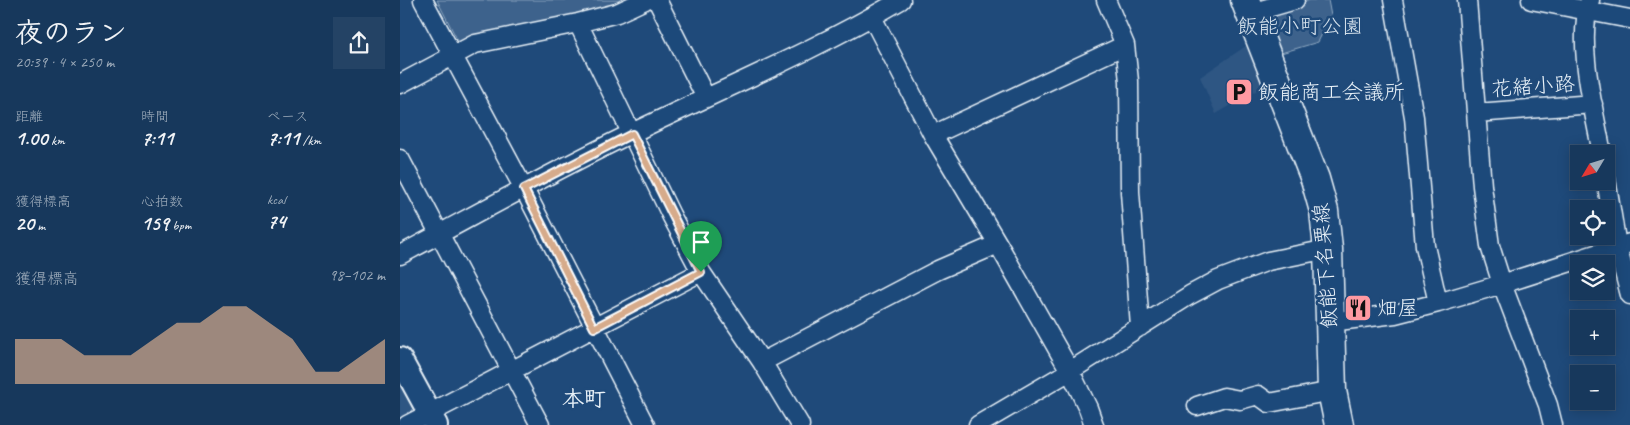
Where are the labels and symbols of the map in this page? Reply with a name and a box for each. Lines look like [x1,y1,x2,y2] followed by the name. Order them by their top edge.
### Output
[1237,13,1363,39] park label: 飯能小町公園
[1490,70,1576,102] street label: 花緒小路
[1224,77,1254,107] parking icon: 飯能商工会議所
[1258,79,1405,105] place label: 飯能商工会議所
[1570,145,1615,190] north arrow
[1308,202,1342,330] street label: 飯能下名栗線
[680,221,722,272] pin
[1343,293,1373,323] restaurant icon: 畑屋
[1377,295,1419,321] place label: 畑屋
[562,385,606,413] district label: 本町

